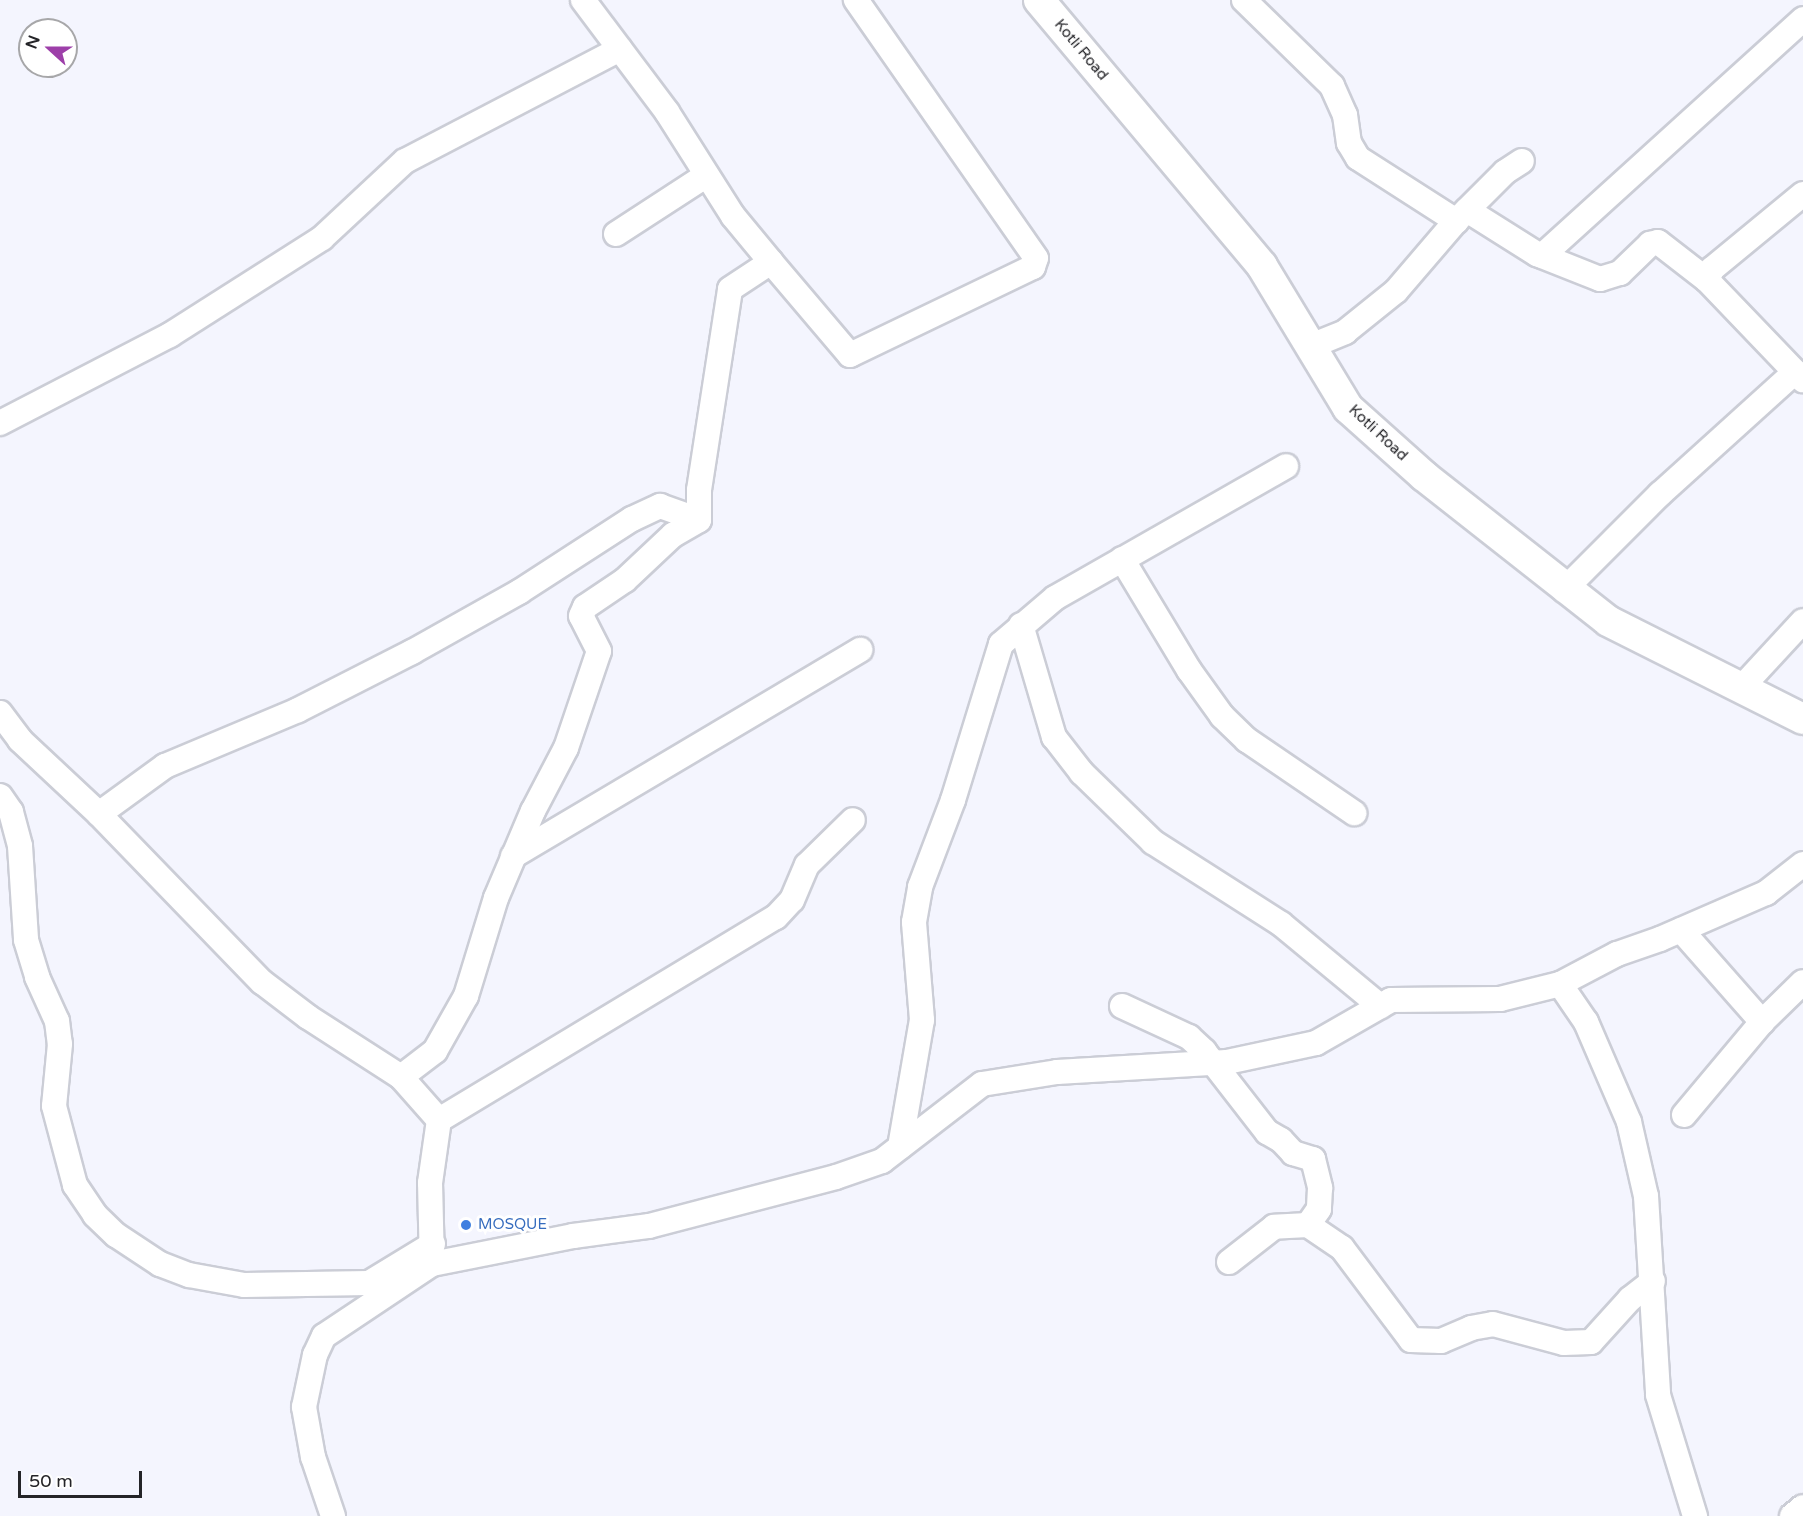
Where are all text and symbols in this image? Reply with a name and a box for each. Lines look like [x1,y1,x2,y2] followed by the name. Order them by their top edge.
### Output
[1050,16,1112,84] street label: Kotli Road
[18,18,78,78] north arrow
[21,33,45,52] text: N
[1345,401,1411,465] street label: Kotli Road
[478,1216,547,1234] place label: MOSQUE
[459,1218,473,1232] marker: MOSQUE
[21,1459,146,1497] scale bar
[29,1470,73,1492] text: 50 m

